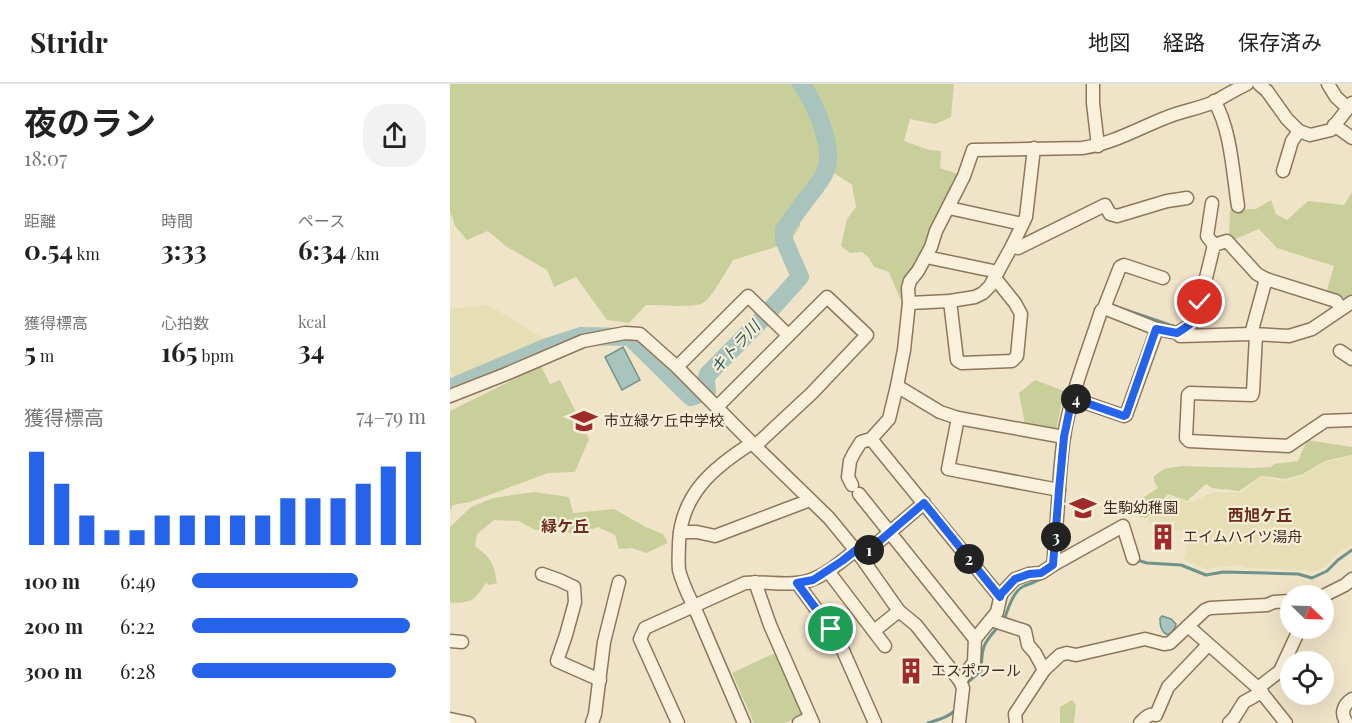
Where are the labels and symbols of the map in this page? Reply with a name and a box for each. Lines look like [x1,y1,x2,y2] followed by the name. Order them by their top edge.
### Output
[1174,276,1225,327] pin
[705,314,765,377] water label: キトラ川
[1061,384,1091,414] pin: 4
[569,406,599,436] school or university icon: 市立緑ケ丘中学校
[604,410,724,430] place label: 市立緑ケ丘中学校
[1068,493,1098,523] school or university icon: 生駒幼稚園
[1103,497,1178,517] place label: 生駒幼稚園
[1228,504,1292,525] district label: 西旭ケ丘
[541,515,589,536] district label: 緑ケ丘
[1041,522,1071,552] pin: 3
[1148,522,1178,552] building icon: エイムハイツ湯舟
[1183,526,1302,546] place label: エイムハイツ湯舟
[854,535,884,565] pin: 1
[954,544,984,574] pin: 2
[1280,585,1334,639] north arrow
[805,603,856,654] pin
[896,656,926,686] building icon: エスポワール
[931,660,1021,680] place label: エスポワール

